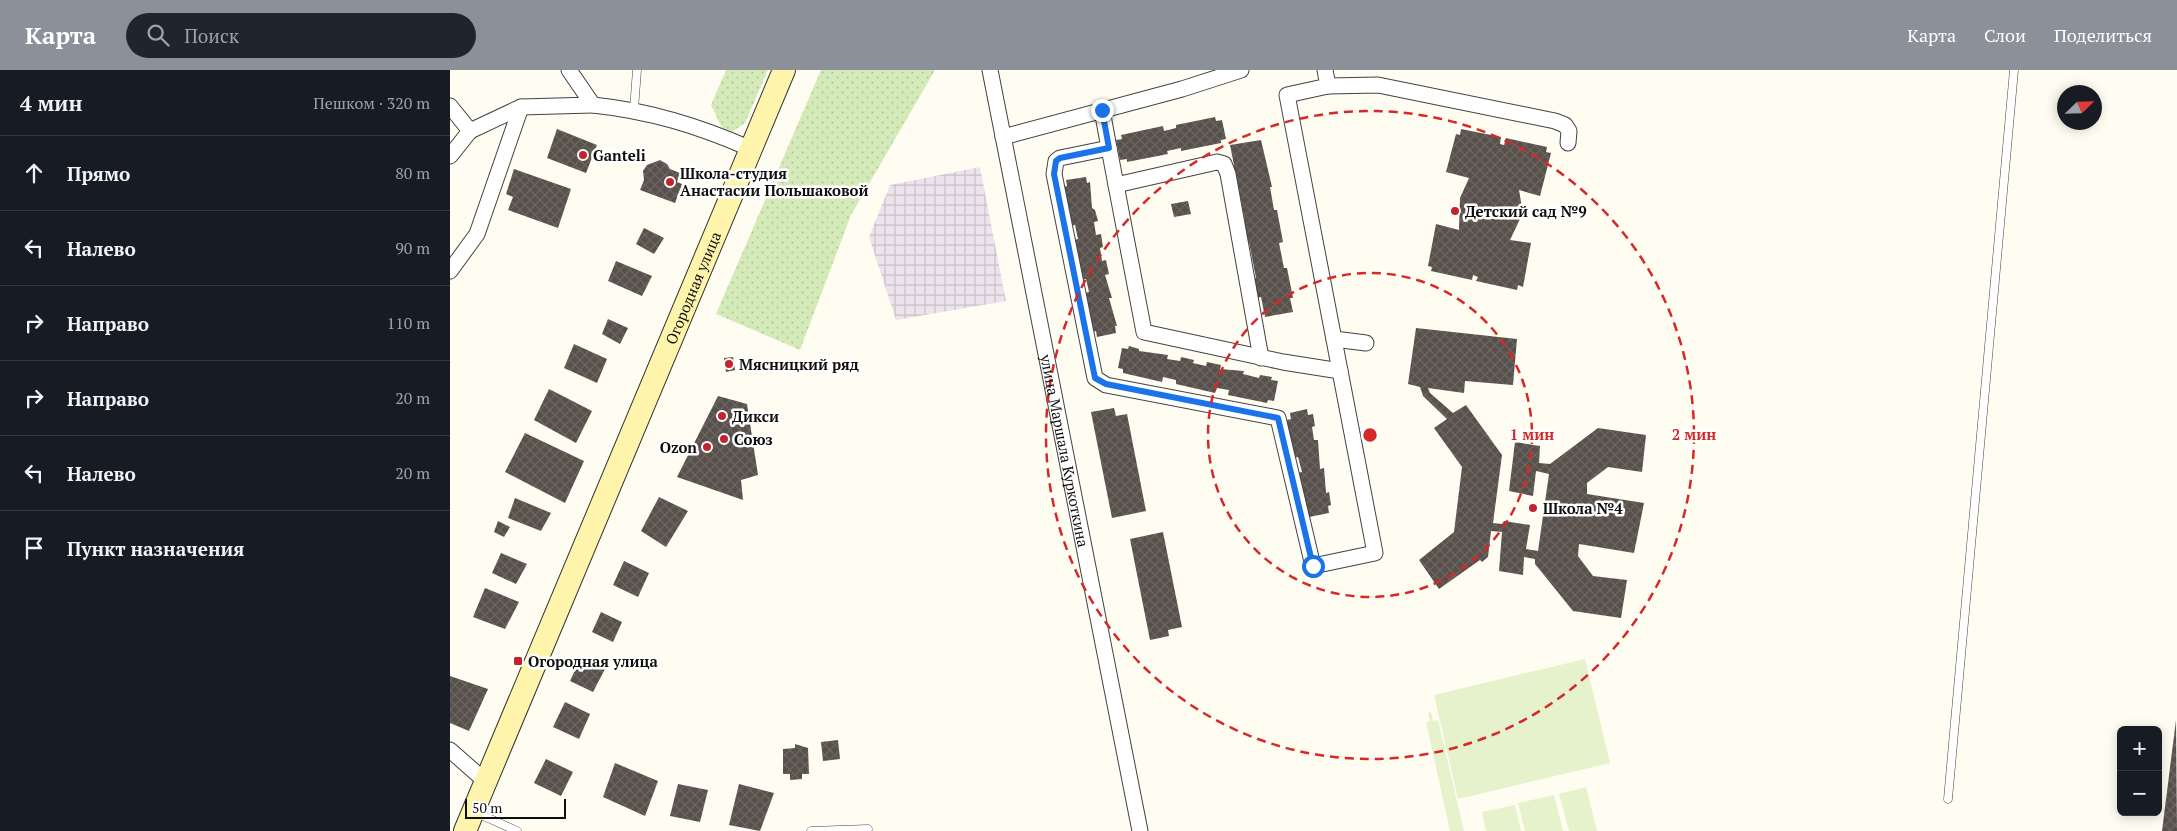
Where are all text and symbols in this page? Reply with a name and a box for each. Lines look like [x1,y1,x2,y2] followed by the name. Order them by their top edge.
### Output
[126,13,476,58] search box
[25,19,96,51] text: Карта
[144,21,172,49] icon: search
[184,23,239,48] text: Поиск
[1907,23,1956,47] text: Карта
[1984,23,2026,47] text: Слои
[2054,23,2152,47] text: Поделиться
[2057,85,2102,130] north arrow
[20,89,82,117] text: 4 мин
[313,92,430,114] text: Пешком · 320 m
[1091,99,1114,122] route end
[593,145,646,165] place label: Ganteli
[577,149,589,161] marker: Ganteli
[20,159,48,187] icon: ahead
[67,161,130,186] text: Прямо
[395,162,430,184] text: 80 m
[680,163,869,200] place label: Школа-студия Анастасии Польшаковой
[664,176,676,188] marker: Школа-студия Анастасии Польшаковой
[1465,201,1587,221] place label: Детский сад №9
[1449,205,1461,217] marker: Детский сад №9
[660,228,725,347] street label: Огородная улица
[20,234,48,262] icon: left
[67,236,136,261] text: Налево
[395,237,430,259] text: 90 m
[20,309,48,337] icon: right
[67,311,149,336] text: Направо
[387,312,430,334] text: 110 m
[1036,352,1094,549] street label: улица Маршала Куркоткина
[739,354,859,374] place label: Мясницкий ряд
[723,358,735,370] marker: Мясницкий ряд
[20,384,48,412] icon: right
[67,386,149,411] text: Направо
[395,387,430,409] text: 20 m
[732,406,779,426] place label: Дикси
[716,410,728,422] marker: Дикси
[1510,424,1554,444] text: 1 мин
[1672,424,1716,444] text: 2 мин
[1361,426,1379,444] centre of rings
[734,429,773,449] place label: Союз
[718,433,730,445] marker: Союз
[660,437,697,457] place label: Ozon
[701,441,713,453] marker: Ozon
[20,459,48,487] icon: left
[67,461,136,486] text: Налево
[395,462,430,484] text: 20 m
[1543,498,1623,518] place label: Школа №4
[1527,502,1539,514] marker: Школа №4
[20,534,48,562] icon: arrive
[67,536,244,561] text: Пункт назначения
[1302,555,1325,578] route start
[528,651,659,671] place label: Огородная улица
[512,655,524,667] marker: Огородная улица
[2117,726,2162,816] map controls
[2117,726,2162,771] button: +
[2117,771,2162,816] button: −
[465,796,566,819] scale bar
[472,798,502,817] text: 50 m

